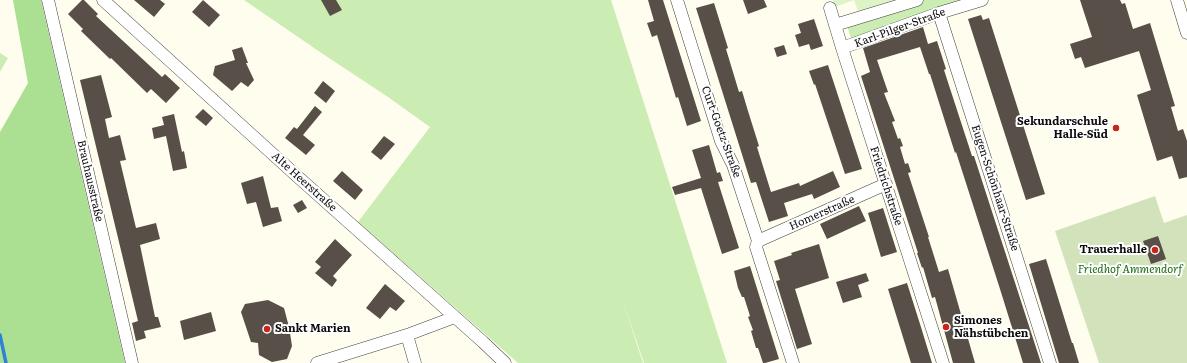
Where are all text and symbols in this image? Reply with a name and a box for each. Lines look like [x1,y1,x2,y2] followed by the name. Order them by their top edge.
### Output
[853,5,947,51] street label: Karl-Pilger-Straße
[698,84,744,180] street label: Curt-Goetz-Straße
[1017,115,1108,141] place label: Sekundarschule Halle-Süd
[968,123,1022,253] street label: Eugen-Schönhaar-Straße
[1111,123,1121,133] marker: Sekundarschule Halle-Süd
[74,139,106,223] street label: Brauhausstraße
[867,145,905,227] street label: Friedrichstraße
[269,149,339,215] street label: Alte Heerstraße
[787,193,857,233] street label: Homerstraße
[1080,243,1147,257] place label: Trauerhalle
[1150,245,1160,255] marker: Trauerhalle
[1078,263,1182,277] park label: Friedhof Ammendorf
[954,314,1028,340] place label: Simones Nähstübchen
[275,322,351,336] place label: Sankt Marien
[941,322,951,332] marker: Simones Nähstübchen
[262,324,272,334] marker: Sankt Marien

